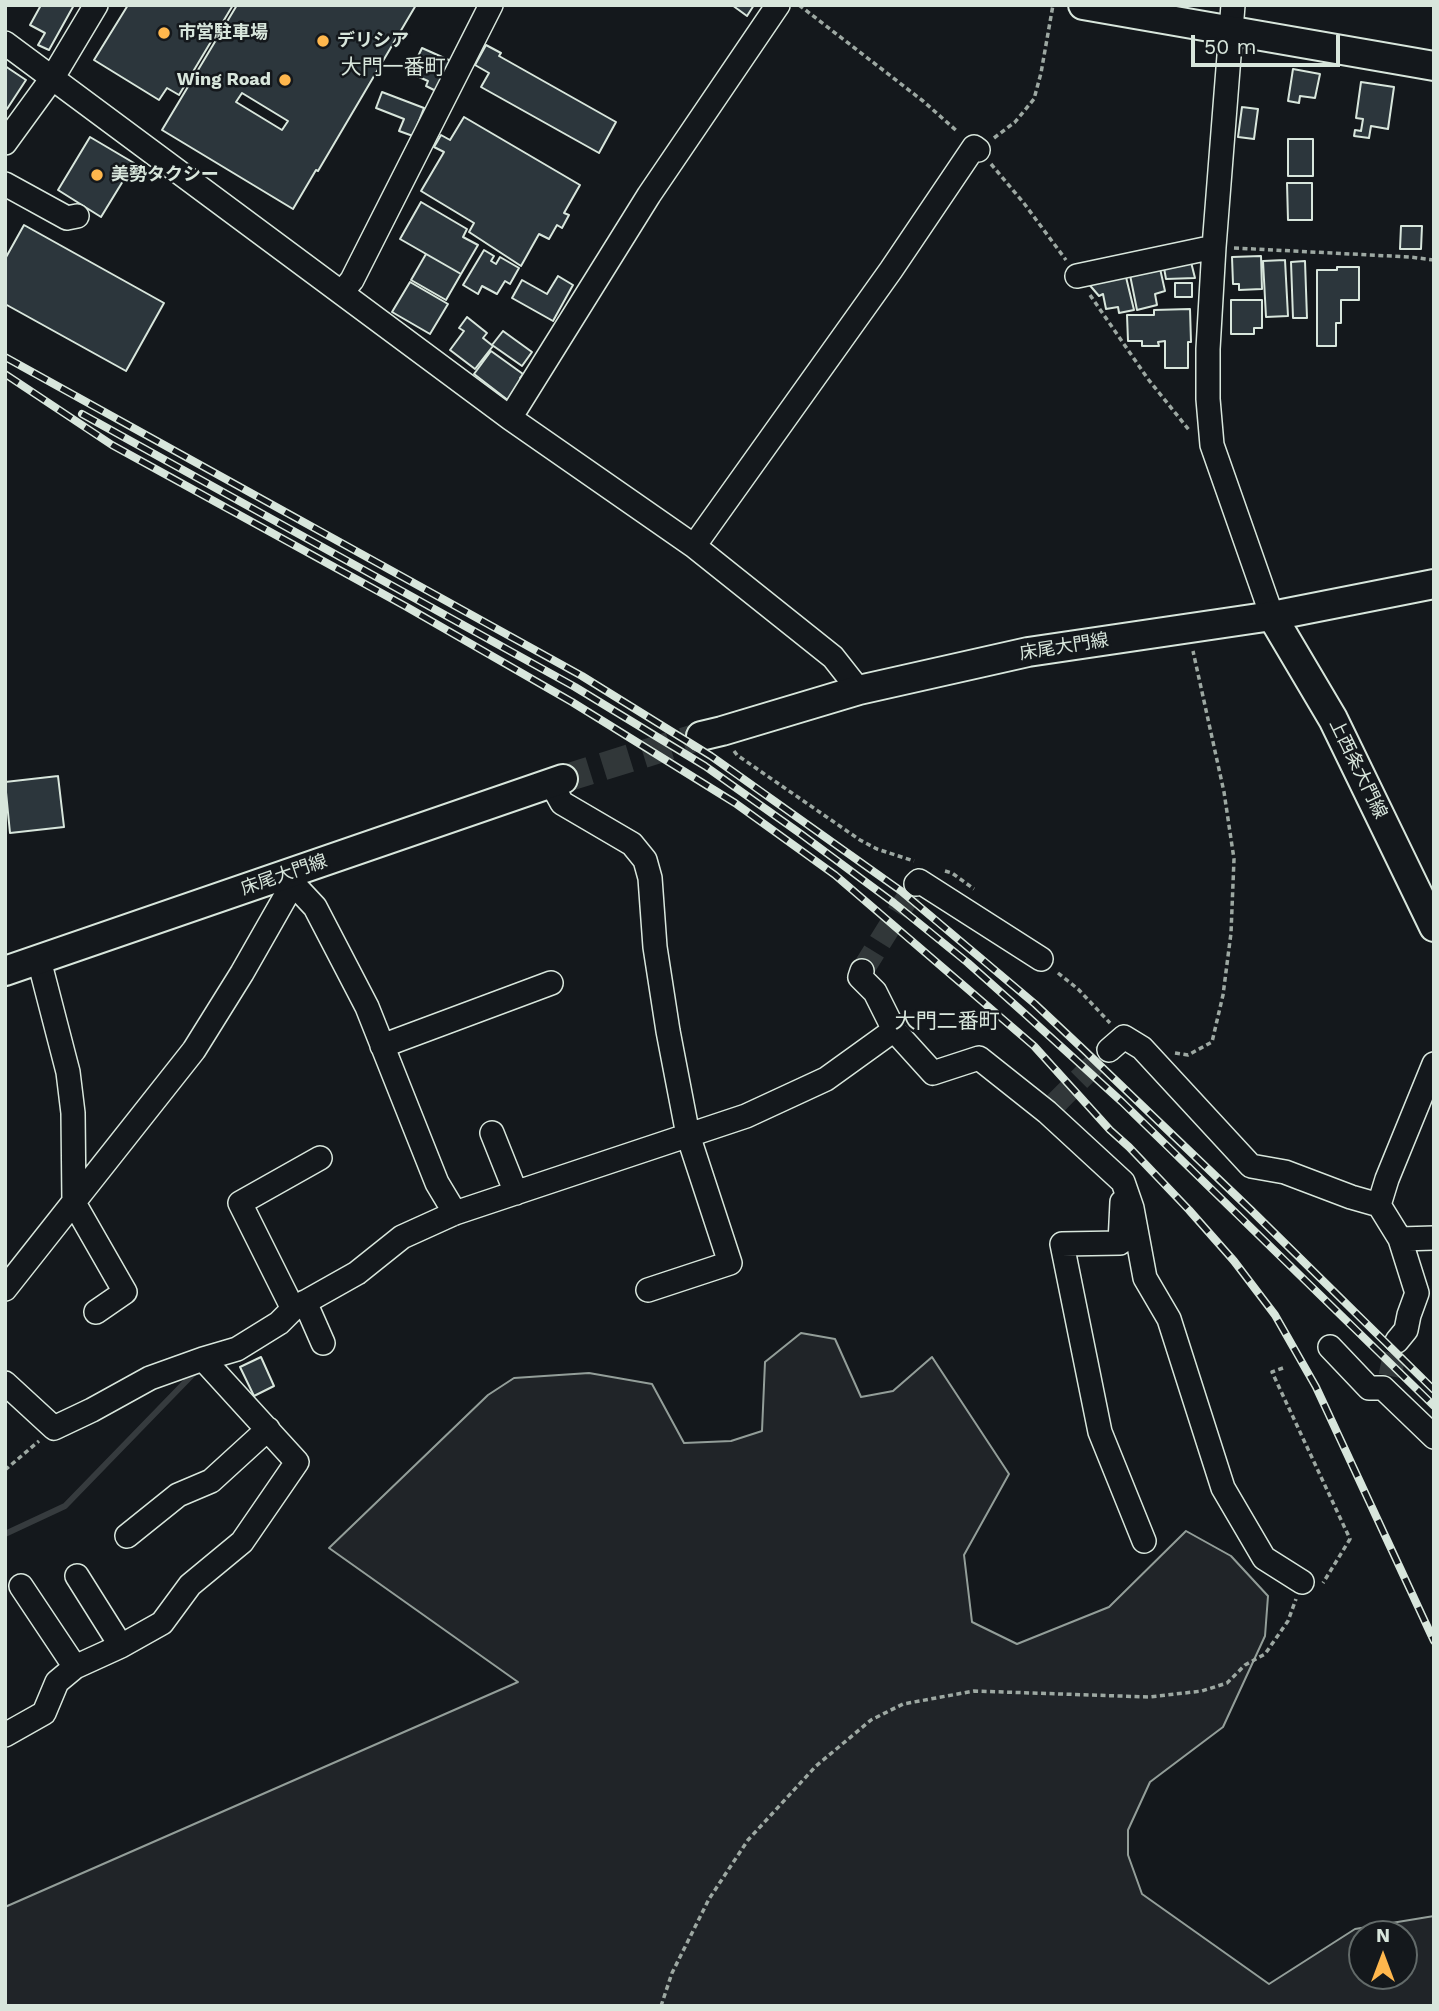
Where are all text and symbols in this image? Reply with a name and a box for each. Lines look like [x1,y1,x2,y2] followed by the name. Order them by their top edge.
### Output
[1194,21,1343,65] scale bar
[178,22,268,44] place label: 市営駐車場
[156,25,172,41] marker: 市営駐車場
[337,30,409,52] place label: デリシア
[315,33,331,49] marker: デリシア
[1204,34,1256,59] text: 50 m
[341,55,445,81] district label: 大門一番町
[177,69,271,91] place label: Wing Road
[277,72,293,88] marker: Wing Road
[111,164,219,186] place label: 美勢タクシー
[89,167,105,183] marker: 美勢タクシー
[1018,629,1110,665] street label: 床尾大門線
[1325,716,1391,822] street label: 上西条大門線
[238,850,330,900] street label: 床尾大門線
[895,1009,999,1035] district label: 大門二番町
[1348,1920,1418,1990] north arrow
[1376,1924,1390,1947] text: N

